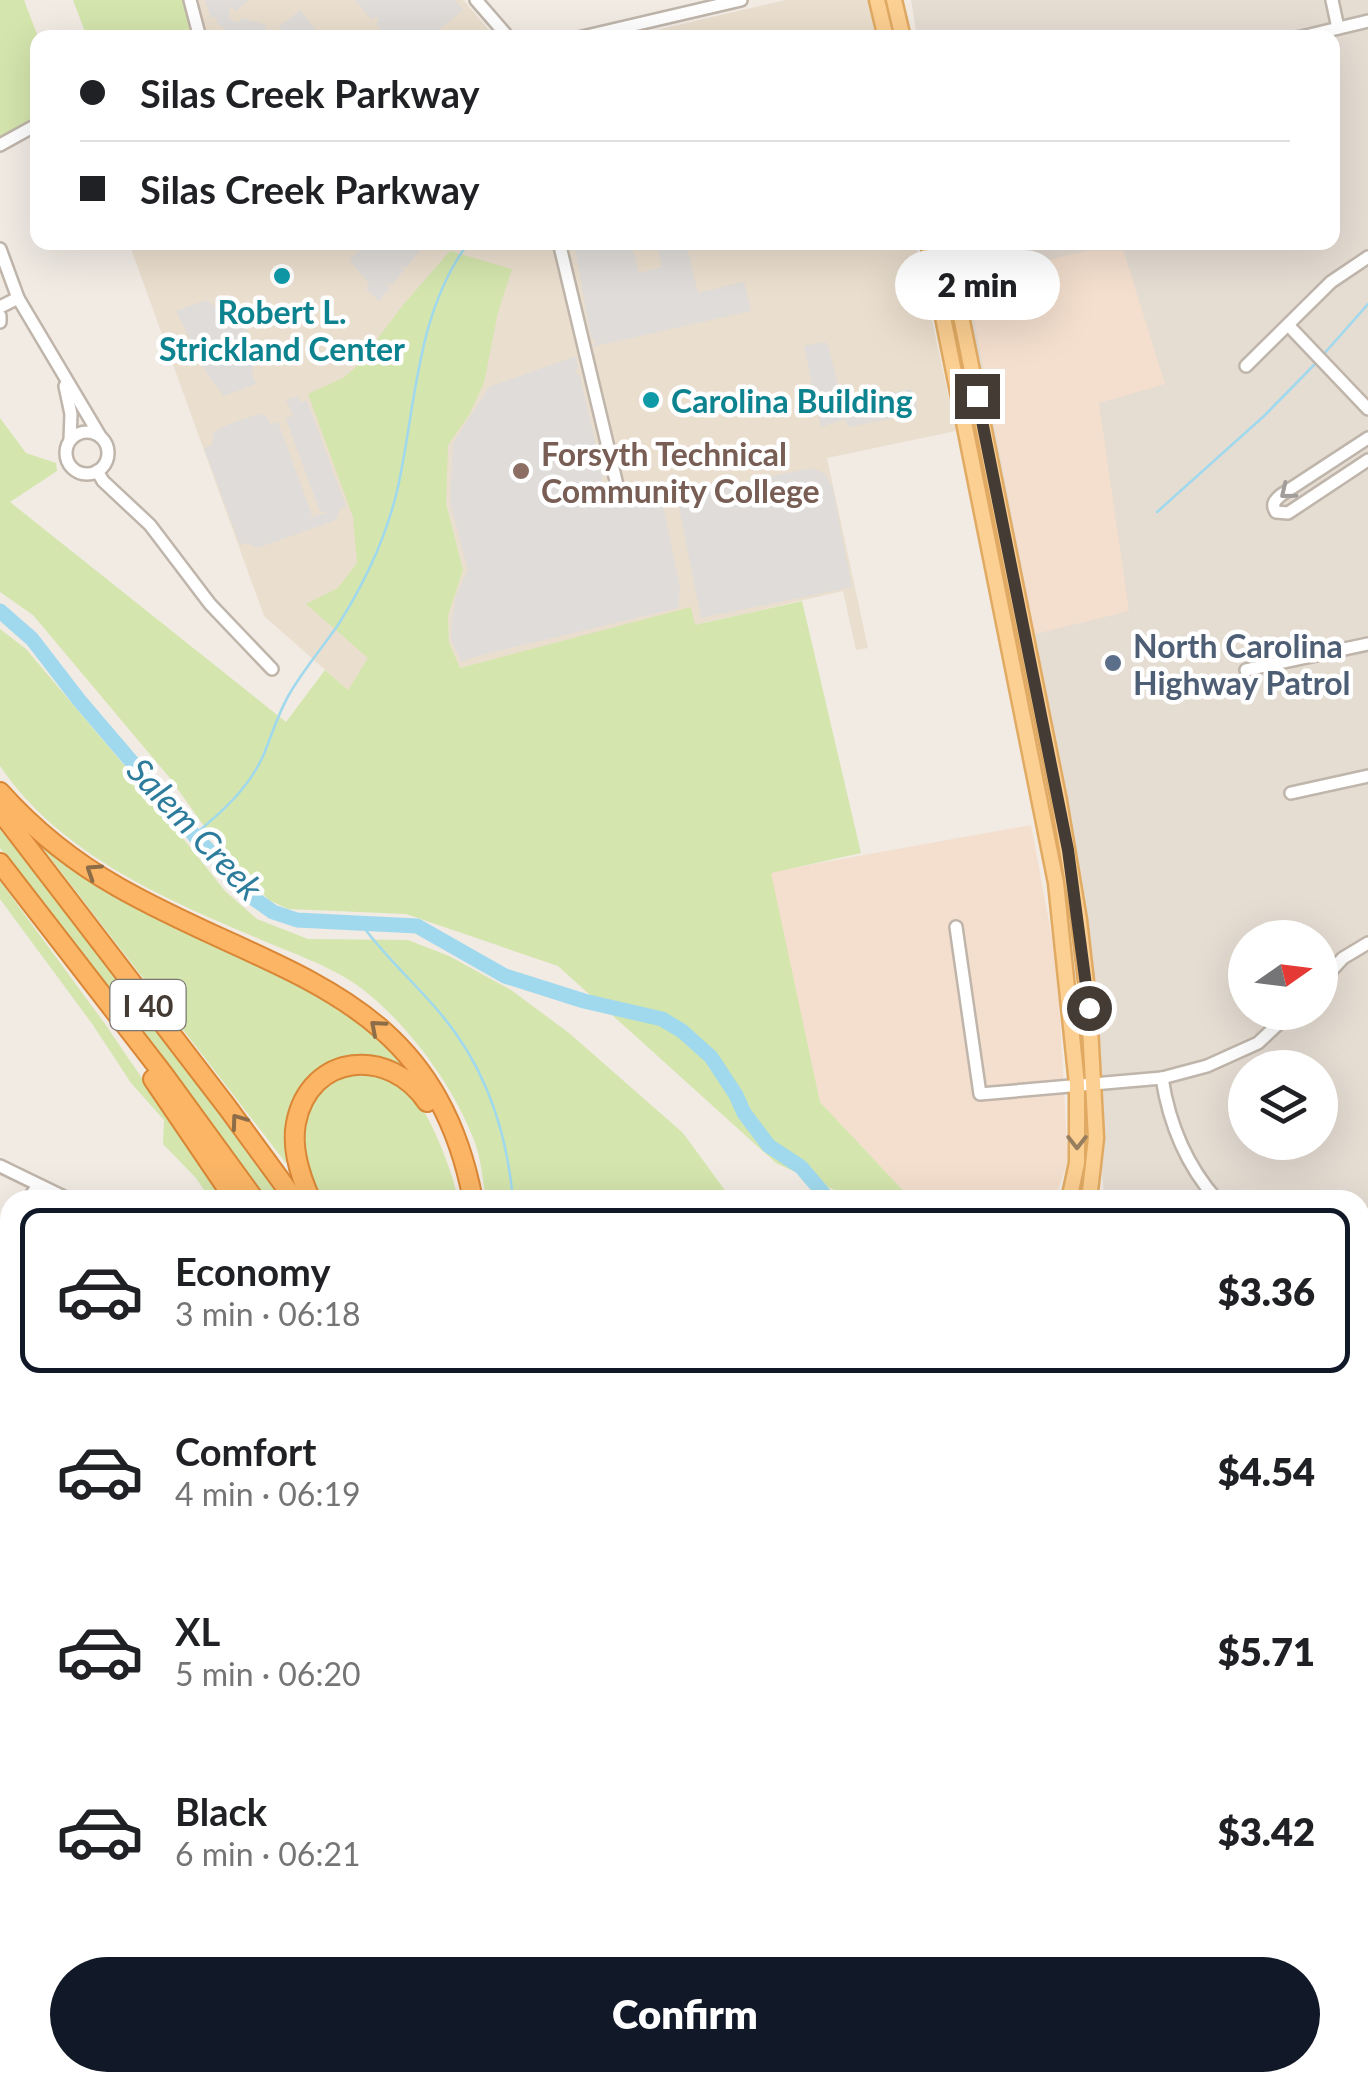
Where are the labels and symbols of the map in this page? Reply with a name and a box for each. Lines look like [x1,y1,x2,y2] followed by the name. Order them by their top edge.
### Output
[894,251,1060,321] callout: 2 min
[271,265,293,287] marker: Robert L. Strickland Center
[159,292,405,368] place label: Robert L. Strickland Center
[955,374,1000,419] route end
[671,381,913,420] place label: Carolina Building
[640,389,662,411] marker: Carolina Building
[541,434,820,510] place label: Forsyth Technical Community College
[510,460,532,482] marker: Forsyth Technical Community College
[1281,480,1299,497] one-way arrow
[1133,626,1351,702] place label: North Carolina Highway Patrol
[1102,652,1124,674] marker: North Carolina Highway Patrol
[120,748,273,908] water label: Salem Creek
[86,865,104,884] one-way arrow
[1228,920,1338,1030] north arrow
[110,980,186,1030] road number: I 40
[1067,986,1112,1031] route start
[370,1020,389,1038] one-way arrow
[232,1114,249,1132] one-way arrow
[1066,1136,1088,1151] one-way arrow

